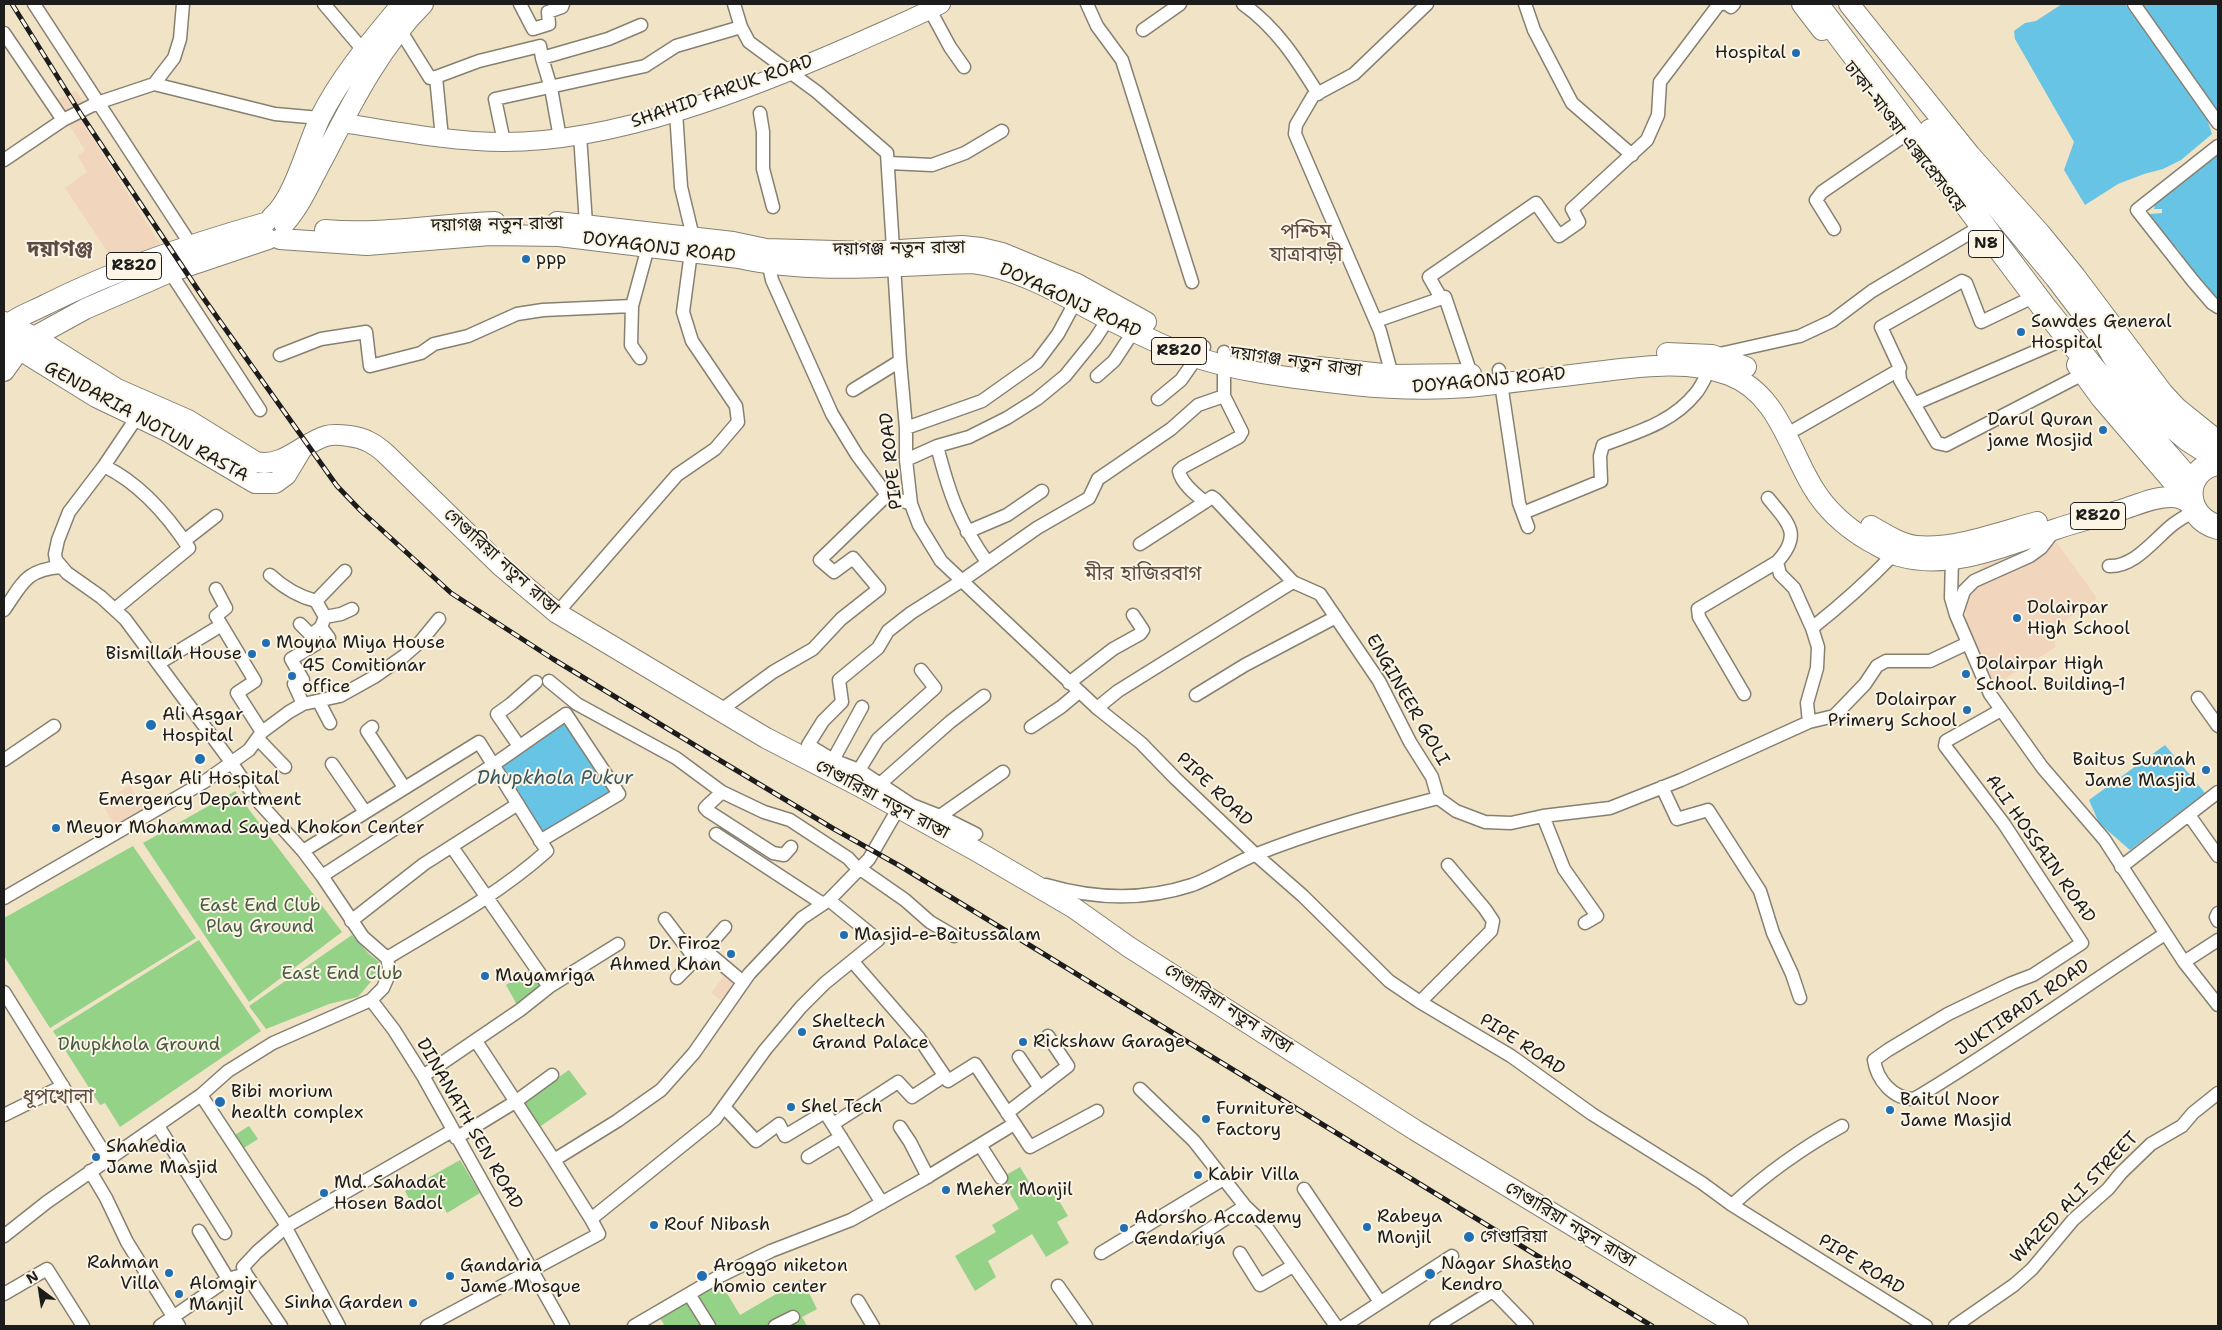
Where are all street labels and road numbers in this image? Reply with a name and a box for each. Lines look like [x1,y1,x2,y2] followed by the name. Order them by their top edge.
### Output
[628,51,816,133] street label: SHAHID FARUK ROAD
[1838,57,1970,217] street label: ঢাকা-মাওয়া এক্সপ্রেসওয়ে
[431,213,563,237] street label: দয়াগঞ্জ নতুন রাস্তা
[581,228,737,268] street label: DOYAGONJ ROAD
[1968,230,2004,258] road number: N8
[833,237,965,261] street label: দয়াগঞ্জ নতুন রাস্তা
[106,252,162,280] road number: R820
[996,259,1144,343] street label: DOYAGONJ ROAD
[1152,338,1206,364] road number: R820
[1229,342,1363,382] street label: দয়াগঞ্জ নতুন রাস্তা
[40,357,252,487] street label: GENDARIA NOTUN RASTA
[1411,364,1567,398] street label: DOYAGONJ ROAD
[876,411,908,511] street label: PIPE ROAD
[2070,502,2126,530] road number: R820
[439,504,563,620] street label: গেণ্ডারিয়া নতুন রাস্তা
[1361,630,1453,770] street label: ENGINEER GOLI
[1171,748,1257,832] street label: PIPE ROAD
[811,756,953,844] street label: গেণ্ডারিয়া নতুন রাস্তা
[1981,771,2099,927] street label: ALI HOSSAIN ROAD
[1952,955,2094,1061] street label: JUKTIBADI ROAD
[1160,960,1296,1058] street label: গেণ্ডারিয়া নতুন রাস্তা
[1475,1009,1569,1081] street label: PIPE ROAD
[411,1035,527,1213] street label: DINANATH SEN ROAD
[2007,1128,2143,1268] street label: WAZED ALI STREET
[1501,1178,1639,1272] street label: গেণ্ডারিয়া নতুন রাস্তা
[1814,1230,1908,1300] street label: PIPE ROAD

